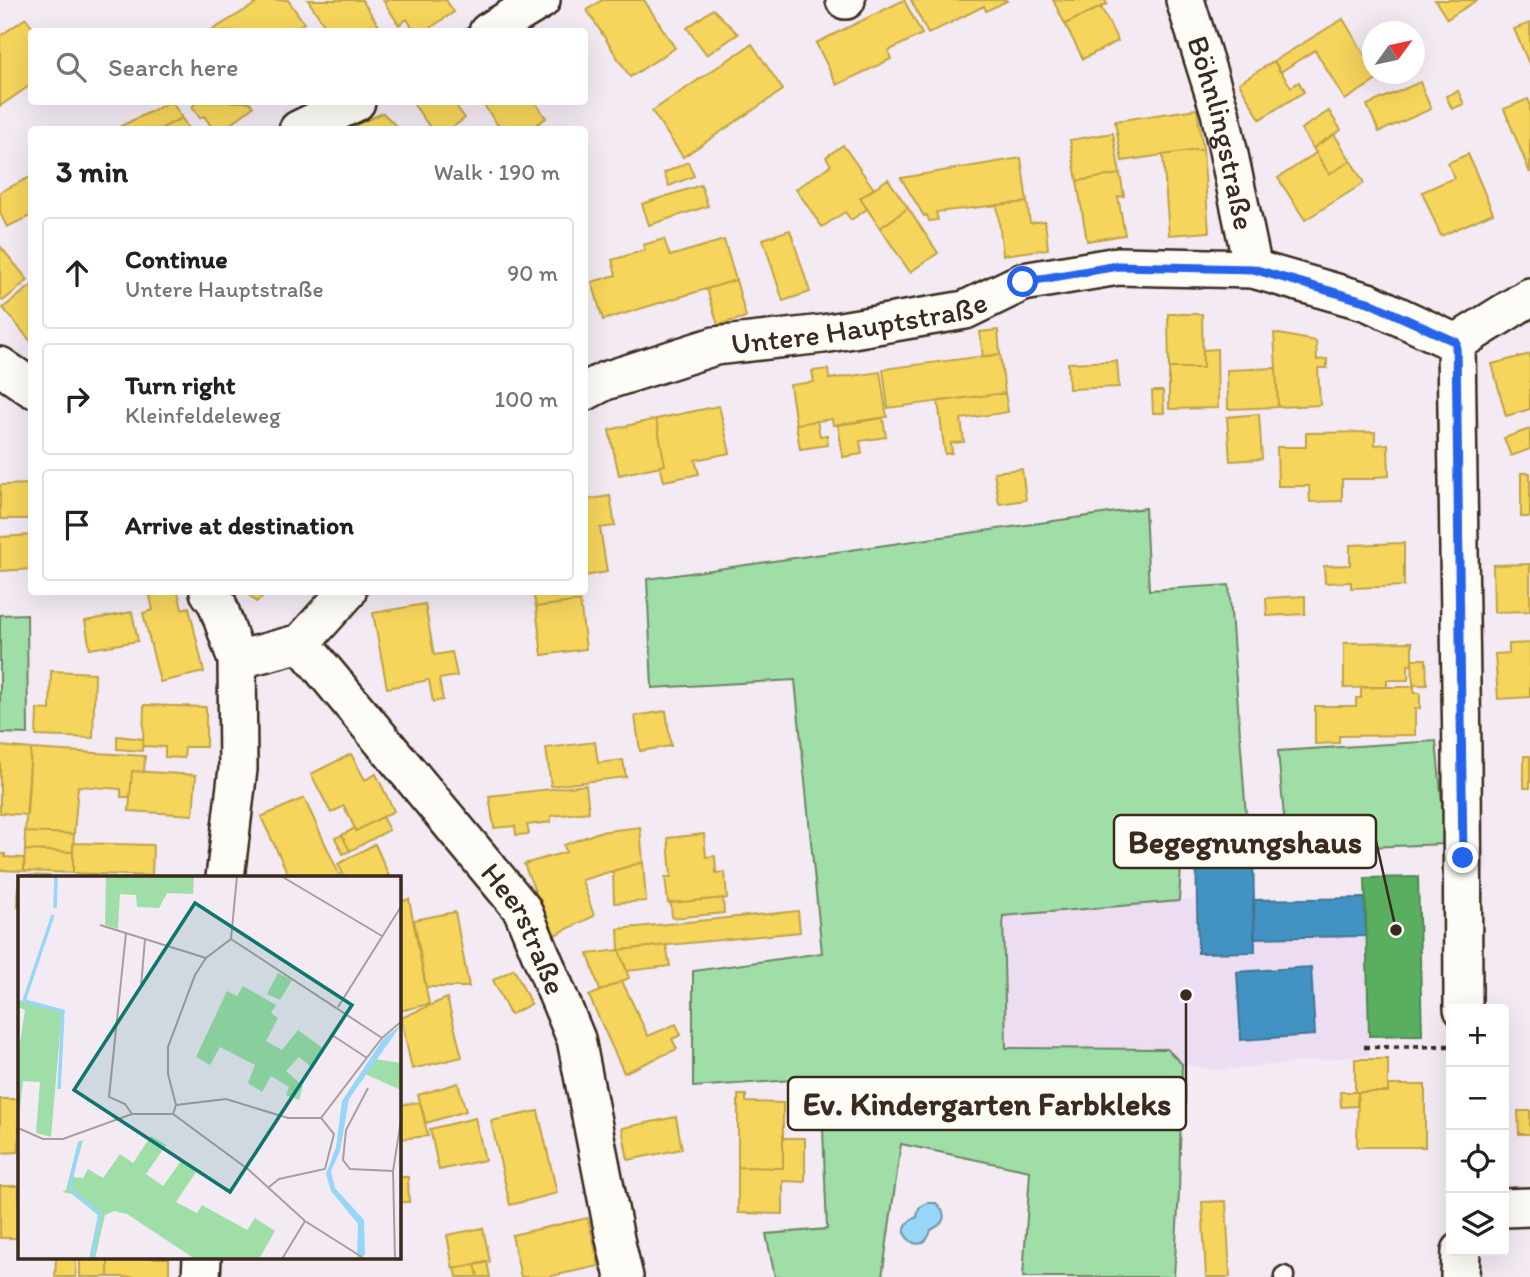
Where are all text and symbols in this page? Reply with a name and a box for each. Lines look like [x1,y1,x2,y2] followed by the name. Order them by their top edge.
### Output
[1362,21,1425,84] north arrow
[28,28,588,105] search box
[1179,31,1263,233] street label: Böhnlingstraße
[52,48,90,86] icon: search
[108,51,238,83] text: Search here
[56,153,128,190] text: 3 min
[434,158,560,186] text: Walk · 190 m
[125,243,228,275] text: Continue
[58,254,96,292] icon: ahead
[507,259,558,287] text: 90 m
[1007,266,1038,297] route start
[125,275,324,303] text: Untere Hauptstraße
[729,283,993,362] street label: Untere Hauptstraße
[125,369,236,401] text: Turn right
[58,380,96,418] icon: right
[494,385,558,413] text: 100 m
[125,401,281,429] text: Kleinfeldeleweg
[58,506,96,544] icon: arrive
[125,509,354,541] text: Arrive at destination
[1114,815,1376,868] callout: Begegnungshaus
[1128,823,1362,861] text: Begegnungshaus
[1447,842,1478,873] route end
[473,855,575,1000] street label: Heerstraße
[18,876,401,1260] inset map
[1446,1004,1509,1256] map controls
[1446,1004,1509,1067] button: +
[1446,1067,1509,1130] button: −
[788,1077,1186,1130] callout: Ev. Kindergarten Farbkleks
[803,1085,1171,1123] text: Ev. Kindergarten Farbkleks
[1446,1130,1509,1193] button: locate
[1446,1193,1509,1256] button: layers

